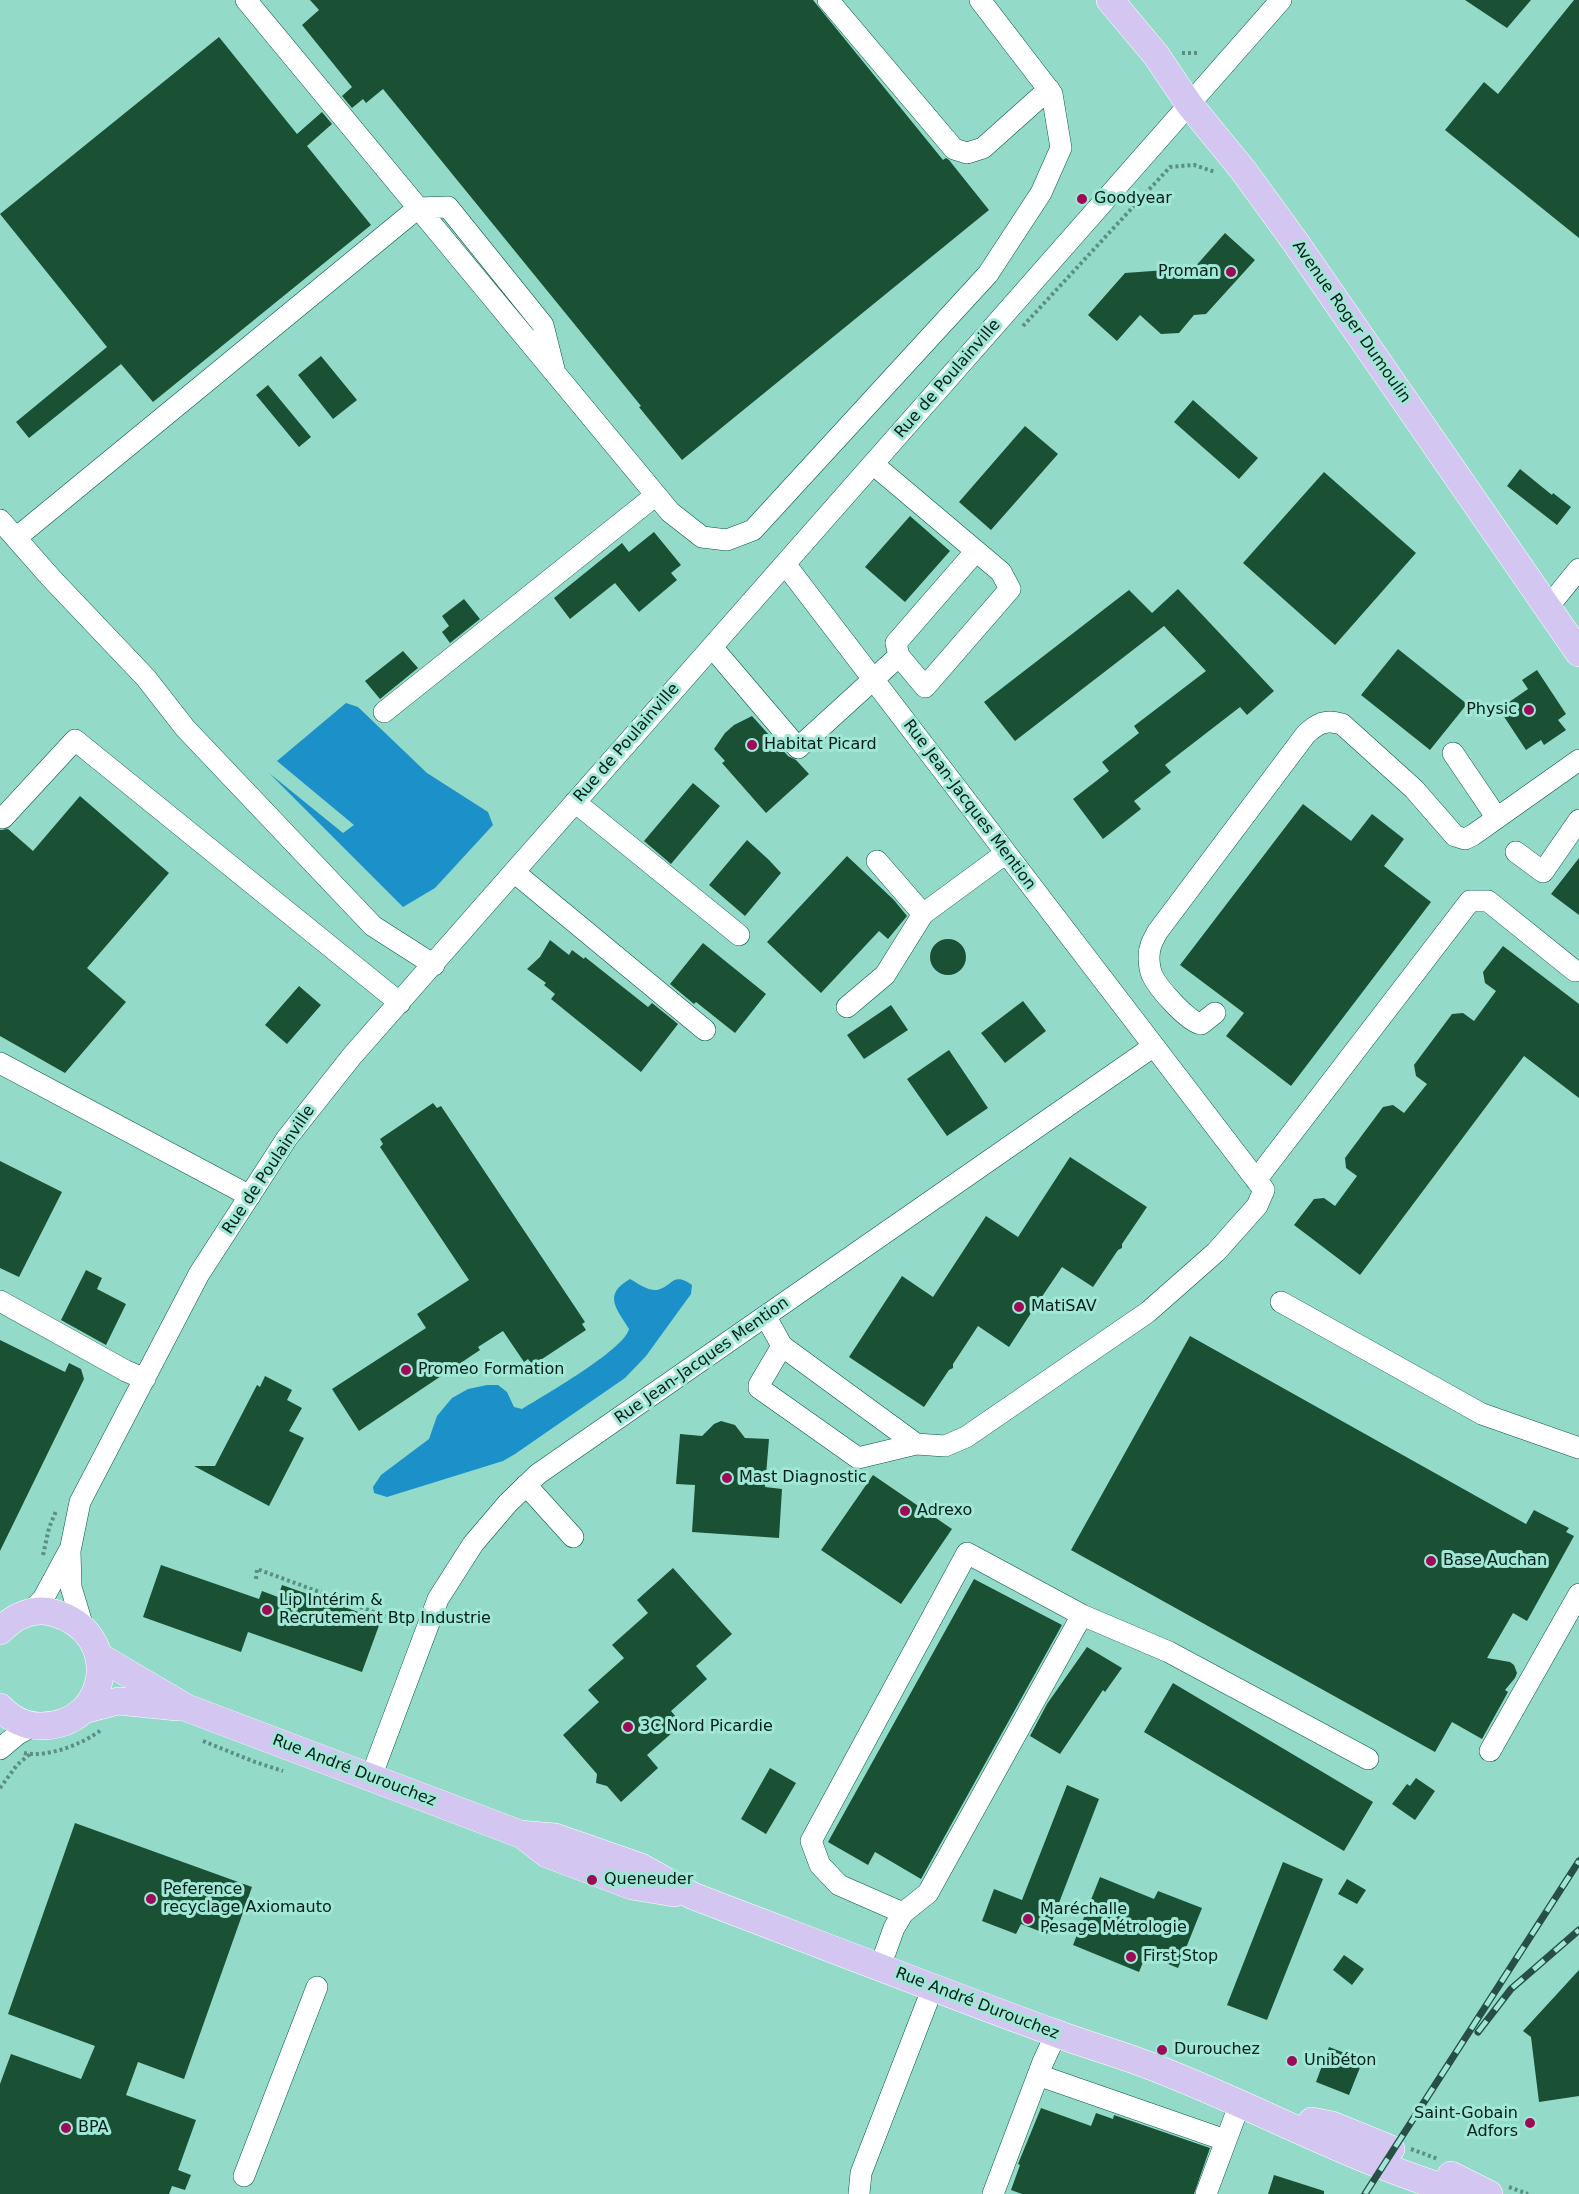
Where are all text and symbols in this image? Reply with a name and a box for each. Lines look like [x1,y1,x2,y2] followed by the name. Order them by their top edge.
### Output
[1094,189,1172,209] place label: Goodyear
[1075,192,1089,206] marker: Goodyear
[1288,237,1414,407] street label: Avenue Roger Dumoulin
[1158,262,1219,282] place label: Proman
[1224,265,1238,279] marker: Proman
[891,316,1005,442] street label: Rue de Poulainville
[570,680,684,806] street label: Rue de Poulainville
[1466,700,1517,720] place label: Physic
[1522,703,1536,717] marker: Physic
[899,716,1039,894] street label: Rue Jean-Jacques Mention
[764,735,877,755] place label: Habitat Picard
[745,738,759,752] marker: Habitat Picard
[219,1102,319,1238] street label: Rue de Poulainville
[611,1293,793,1429] street label: Rue Jean-Jacques Mention
[1031,1297,1097,1317] place label: MatiSAV
[1012,1300,1026,1314] marker: MatiSAV
[418,1360,564,1380] place label: Promeo Formation
[399,1363,413,1377] marker: Promeo Formation
[739,1468,867,1488] place label: Mast Diagnostic
[720,1471,734,1485] marker: Mast Diagnostic
[917,1501,972,1521] place label: Adrexo
[898,1504,912,1518] marker: Adrexo
[1443,1551,1547,1571] place label: Base Auchan
[1424,1554,1438,1568] marker: Base Auchan
[279,1591,491,1629] place label: Lip Intérim & Recrutement Btp Industrie
[260,1603,274,1617] marker: Lip Intérim & Recrutement Btp Industrie
[640,1717,773,1737] place label: 3C Nord Picardie
[621,1720,635,1734] marker: 3C Nord Picardie
[269,1731,439,1811] street label: Rue André Durouchez
[604,1870,693,1890] place label: Queneuder
[585,1873,599,1887] marker: Queneuder
[163,1880,332,1918] place label: Peference recyclage Axiomauto
[144,1892,158,1906] marker: Peference recyclage Axiomauto
[1040,1900,1187,1938] place label: Maréchalle Pesage Métrologie
[1021,1912,1035,1926] marker: Maréchalle Pesage Métrologie
[1143,1947,1218,1967] place label: First Stop
[1124,1950,1138,1964] marker: First Stop
[892,1964,1062,2044] street label: Rue André Durouchez
[1174,2040,1260,2060] place label: Durouchez
[1155,2043,1169,2057] marker: Durouchez
[1304,2051,1376,2071] place label: Unibéton
[1285,2054,1299,2068] marker: Unibéton
[1414,2104,1518,2142] place label: Saint-Gobain Adfors
[1523,2116,1537,2130] marker: Saint-Gobain Adfors
[78,2118,109,2138] place label: BPA
[59,2121,73,2135] marker: BPA

